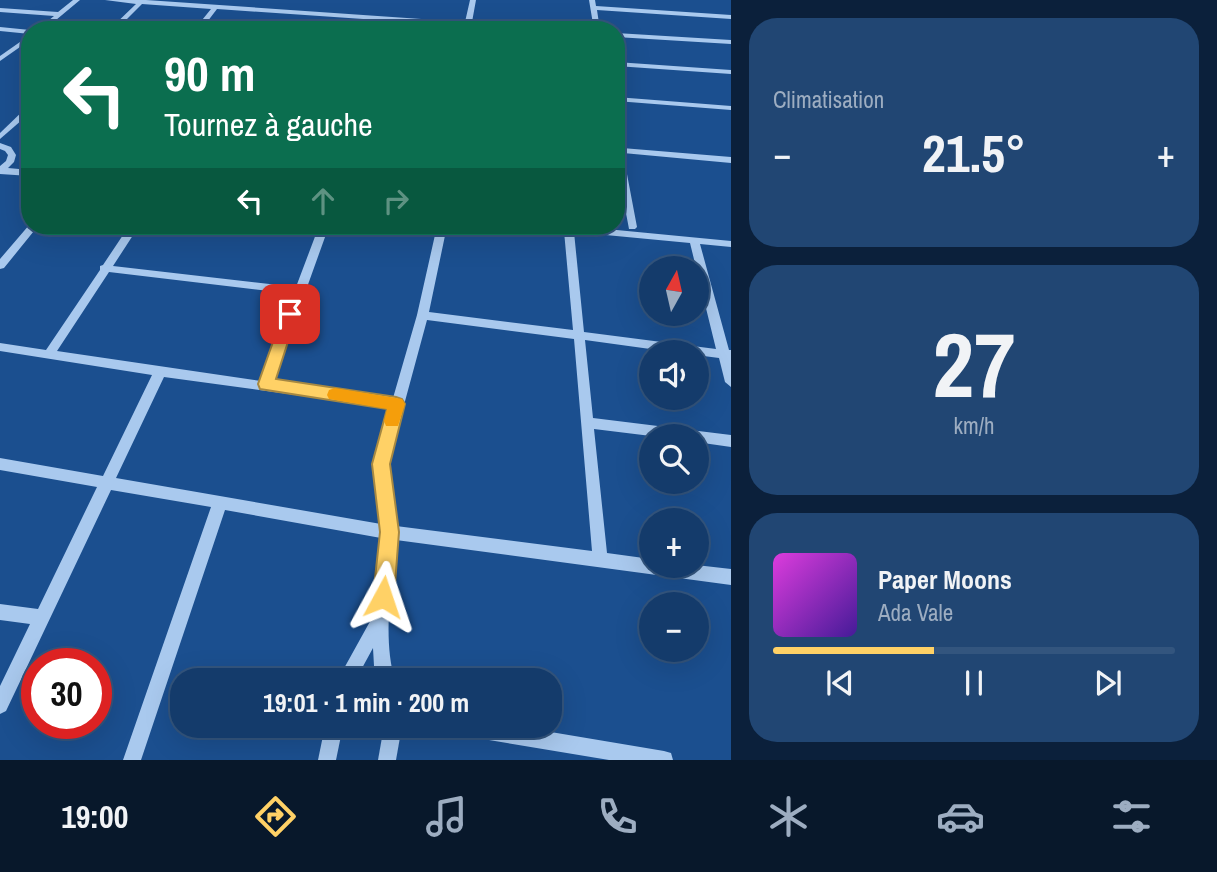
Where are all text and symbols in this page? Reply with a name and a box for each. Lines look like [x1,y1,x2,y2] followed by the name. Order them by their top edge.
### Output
[164,40,256,106] text: 90 m
[49,49,140,140] icon: left
[773,84,884,115] text: Climatisation
[164,103,373,146] text: Tournez à gauche
[922,118,1026,188] text: 21.5°
[773,128,791,179] text: −
[1157,128,1175,179] text: +
[231,182,269,220] icon: left
[304,182,342,220] icon: ahead
[377,182,415,220] icon: right
[639,256,709,326] north arrow
[639,256,709,662] map controls
[260,284,320,344] pin
[271,295,309,333] icon: arrive
[933,303,1016,425] text: 27
[639,340,709,410] button: sound
[954,410,994,441] text: km/h
[639,424,709,494] button: search
[639,508,709,578] button: +
[346,560,420,634] position arrow
[878,562,1012,597] text: Paper Moons
[639,592,709,662] button: −
[878,597,953,628] text: Ada Vale
[21,648,112,739] speed limit sign: 30
[821,664,859,702] icon: previous
[955,664,993,702] icon: pause
[1089,664,1127,702] icon: next
[263,685,469,720] text: 19:01 · 1 min · 200 m
[251,792,300,841] icon: directions
[422,792,471,841] icon: music
[593,792,642,841] icon: phone
[764,792,813,841] icon: climate
[936,792,985,841] icon: car
[1107,792,1156,841] icon: filters
[61,795,128,838] text: 19:00

